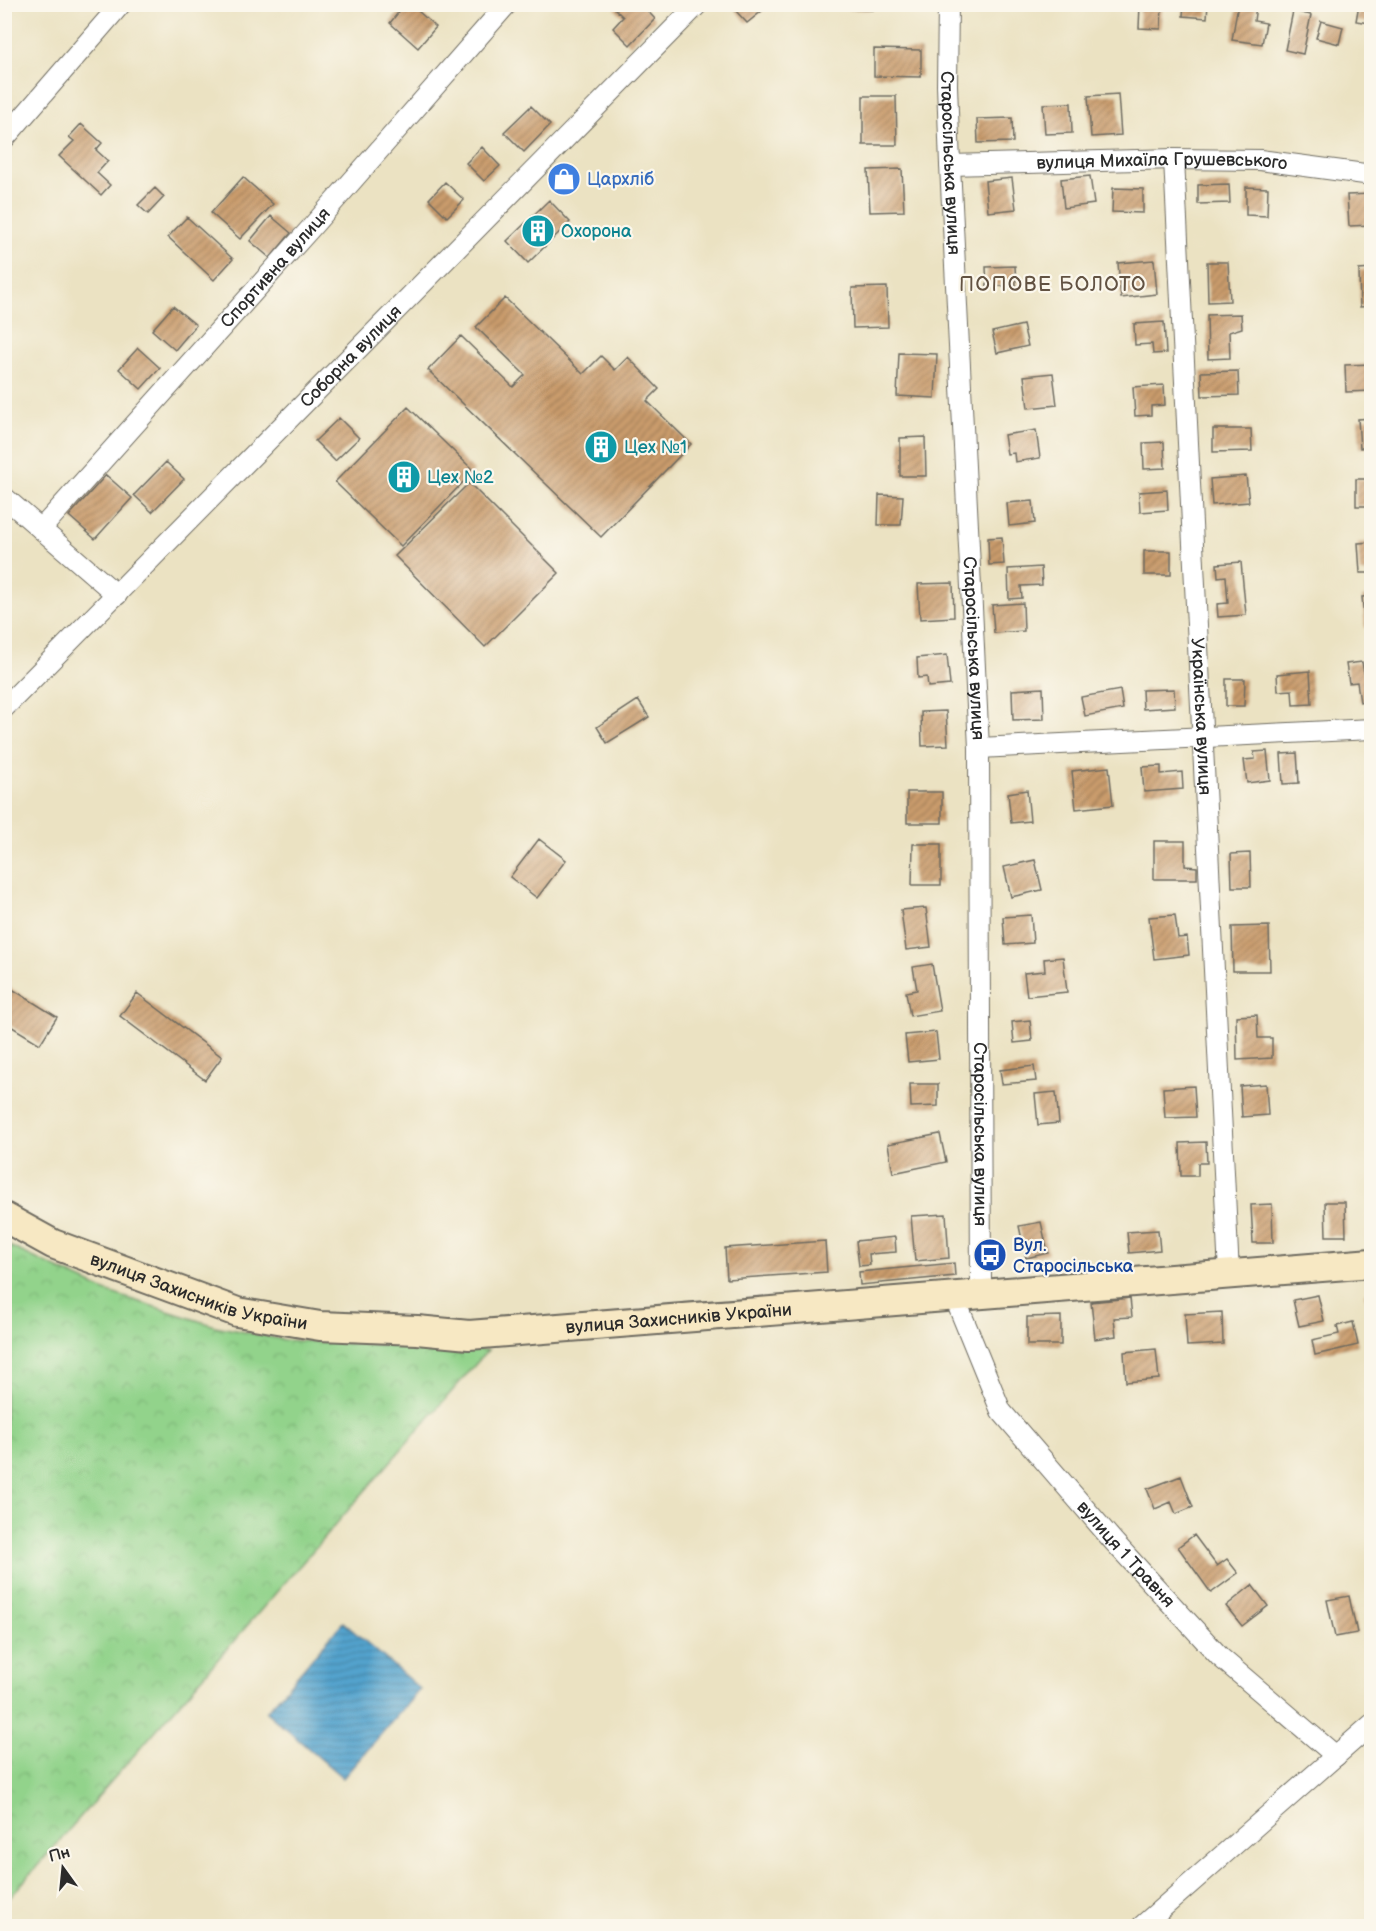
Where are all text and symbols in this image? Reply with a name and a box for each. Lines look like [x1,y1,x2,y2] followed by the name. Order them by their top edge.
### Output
[936,71,965,255] street label: Старосільська вулиця
[1036,148,1289,174] street label: вулиця Михаїла Грушевського
[546,161,582,197] shop icon: Цархліб
[587,169,654,190] place label: Цархліб
[216,203,334,332] street label: Спортивна вулиця
[520,213,556,249] building icon: Охорона
[561,221,632,242] place label: Охорона
[959,273,1147,297] district label: ПОПОВЕ БОЛОТО
[296,301,406,412] street label: Соборна вулиця
[583,429,619,465] building icon: Цех №1
[624,437,687,458] place label: Цех №1
[386,459,422,495] building icon: Цех №2
[427,467,494,488] place label: Цех №2
[959,556,989,741] street label: Старосільська вулиця
[1187,637,1216,796] street label: Українська вулиця
[970,1042,991,1226] street label: Старосільська вулиця
[1013,1235,1134,1277] place label: Вул. Старосільська
[972,1237,1008,1273] bus stop icon: Вул. Старосільська
[87,1248,309,1334] street label: вулиця Захисників України
[565,1299,793,1338] street label: вулиця Захисників України
[1073,1496,1179,1612] street label: вулиця 1 Травня
[33,1838,93,1898] north arrow
[47,1843,72,1867] text: Пн

